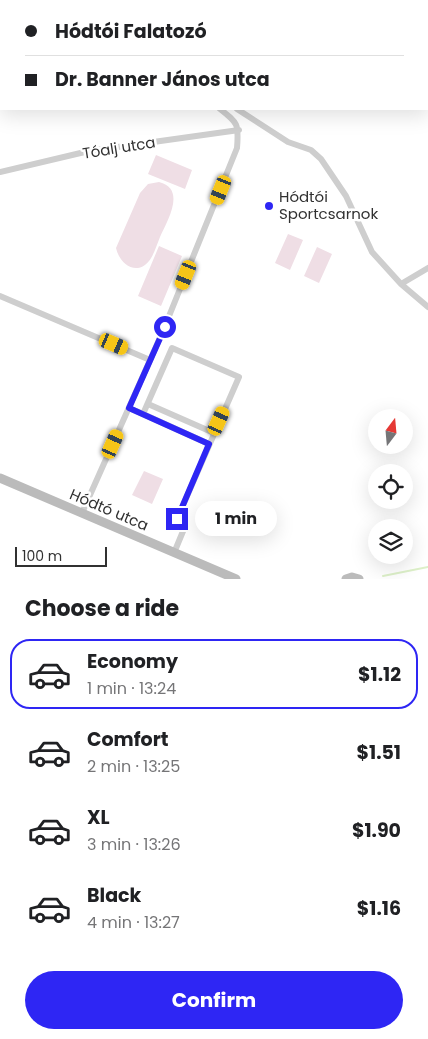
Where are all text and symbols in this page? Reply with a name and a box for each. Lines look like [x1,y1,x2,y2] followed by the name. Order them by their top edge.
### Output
[55,18,207,45] text: Hódtói Falatozó
[55,66,270,93] text: Dr. Banner János utca
[81,131,157,164] street label: Tóalj utca
[208,173,233,207] car
[279,186,378,224] place label: Hódtói Sportcsarnok
[263,200,275,212] marker: Hódtói Sportcsarnok
[173,258,198,292] car
[154,316,176,338] route start
[97,331,130,357] car
[206,404,231,438] car
[368,409,412,454] north arrow
[368,409,413,564] map controls
[100,427,125,461] car
[368,464,413,509] button: locate
[67,484,152,536] street label: Hódtó utca
[194,502,277,536] callout: 1 min
[215,507,257,530] text: 1 min
[166,508,188,530] route end
[368,519,413,564] button: layers
[15,544,108,567] scale bar
[22,546,62,566] text: 100 m
[25,593,179,624] text: Choose a ride
[87,648,178,675] text: Economy
[27,652,72,697] icon: car
[358,661,401,688] text: $1.12
[87,677,176,700] text: 1 min · 13:24
[87,726,169,753] text: Comfort
[27,730,72,775] icon: car
[357,739,401,766] text: $1.51
[87,755,180,778] text: 2 min · 13:25
[87,804,110,831] text: XL
[27,808,72,853] icon: car
[352,817,401,844] text: $1.90
[87,833,181,856] text: 3 min · 13:26
[87,882,141,909] text: Black
[27,886,72,931] icon: car
[357,895,401,922] text: $1.16
[87,911,180,934] text: 4 min · 13:27
[25,971,403,1029] button: Confirm

